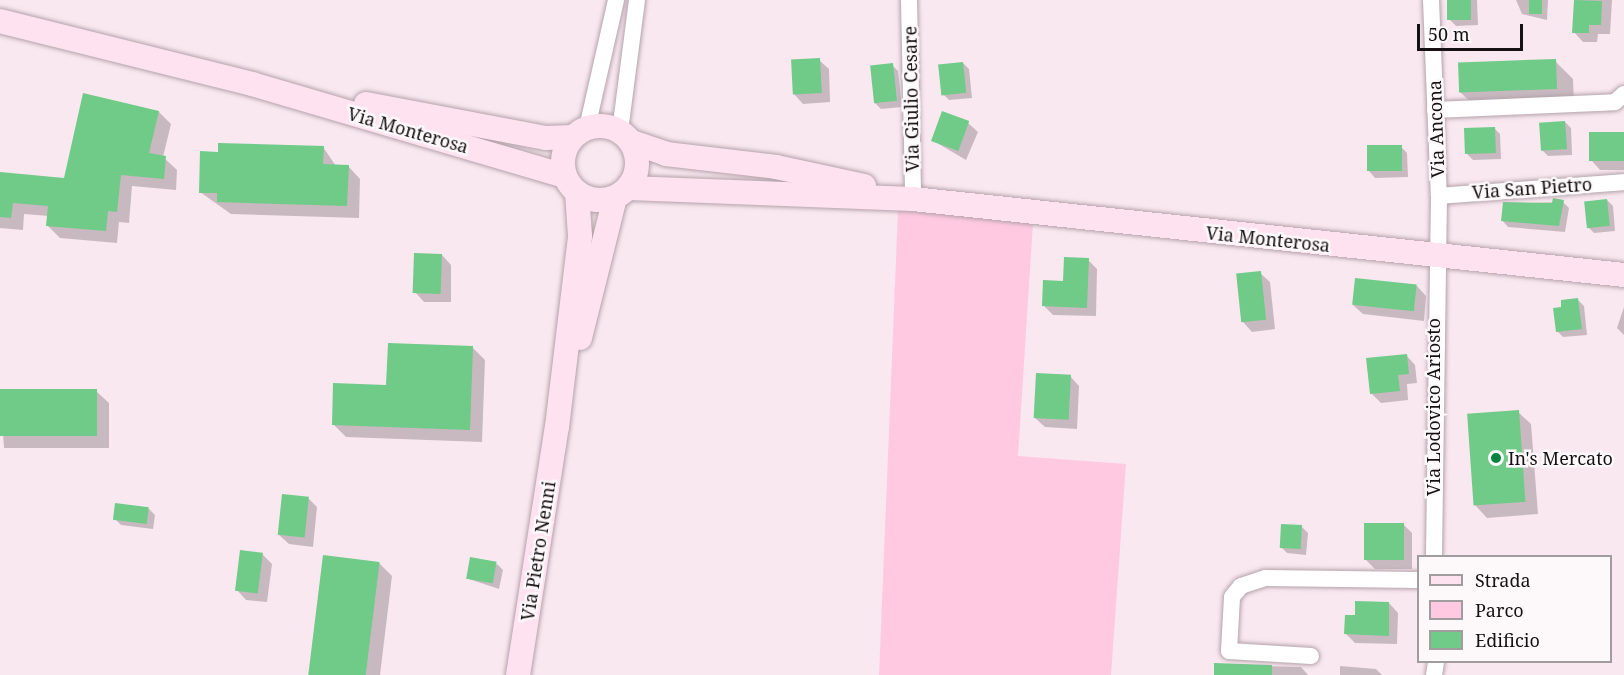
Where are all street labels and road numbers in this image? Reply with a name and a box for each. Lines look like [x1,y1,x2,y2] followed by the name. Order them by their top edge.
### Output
[899,26,923,172] street label: Via Giulio Cesare
[1423,80,1449,178] street label: Via Ancona
[345,102,471,158] street label: Via Monterosa
[1471,173,1593,203] street label: Via San Pietro
[1205,222,1331,256] street label: Via Monterosa
[1422,318,1444,496] street label: Via Lodovico Ariosto
[516,480,560,622] street label: Via Pietro Nenni

